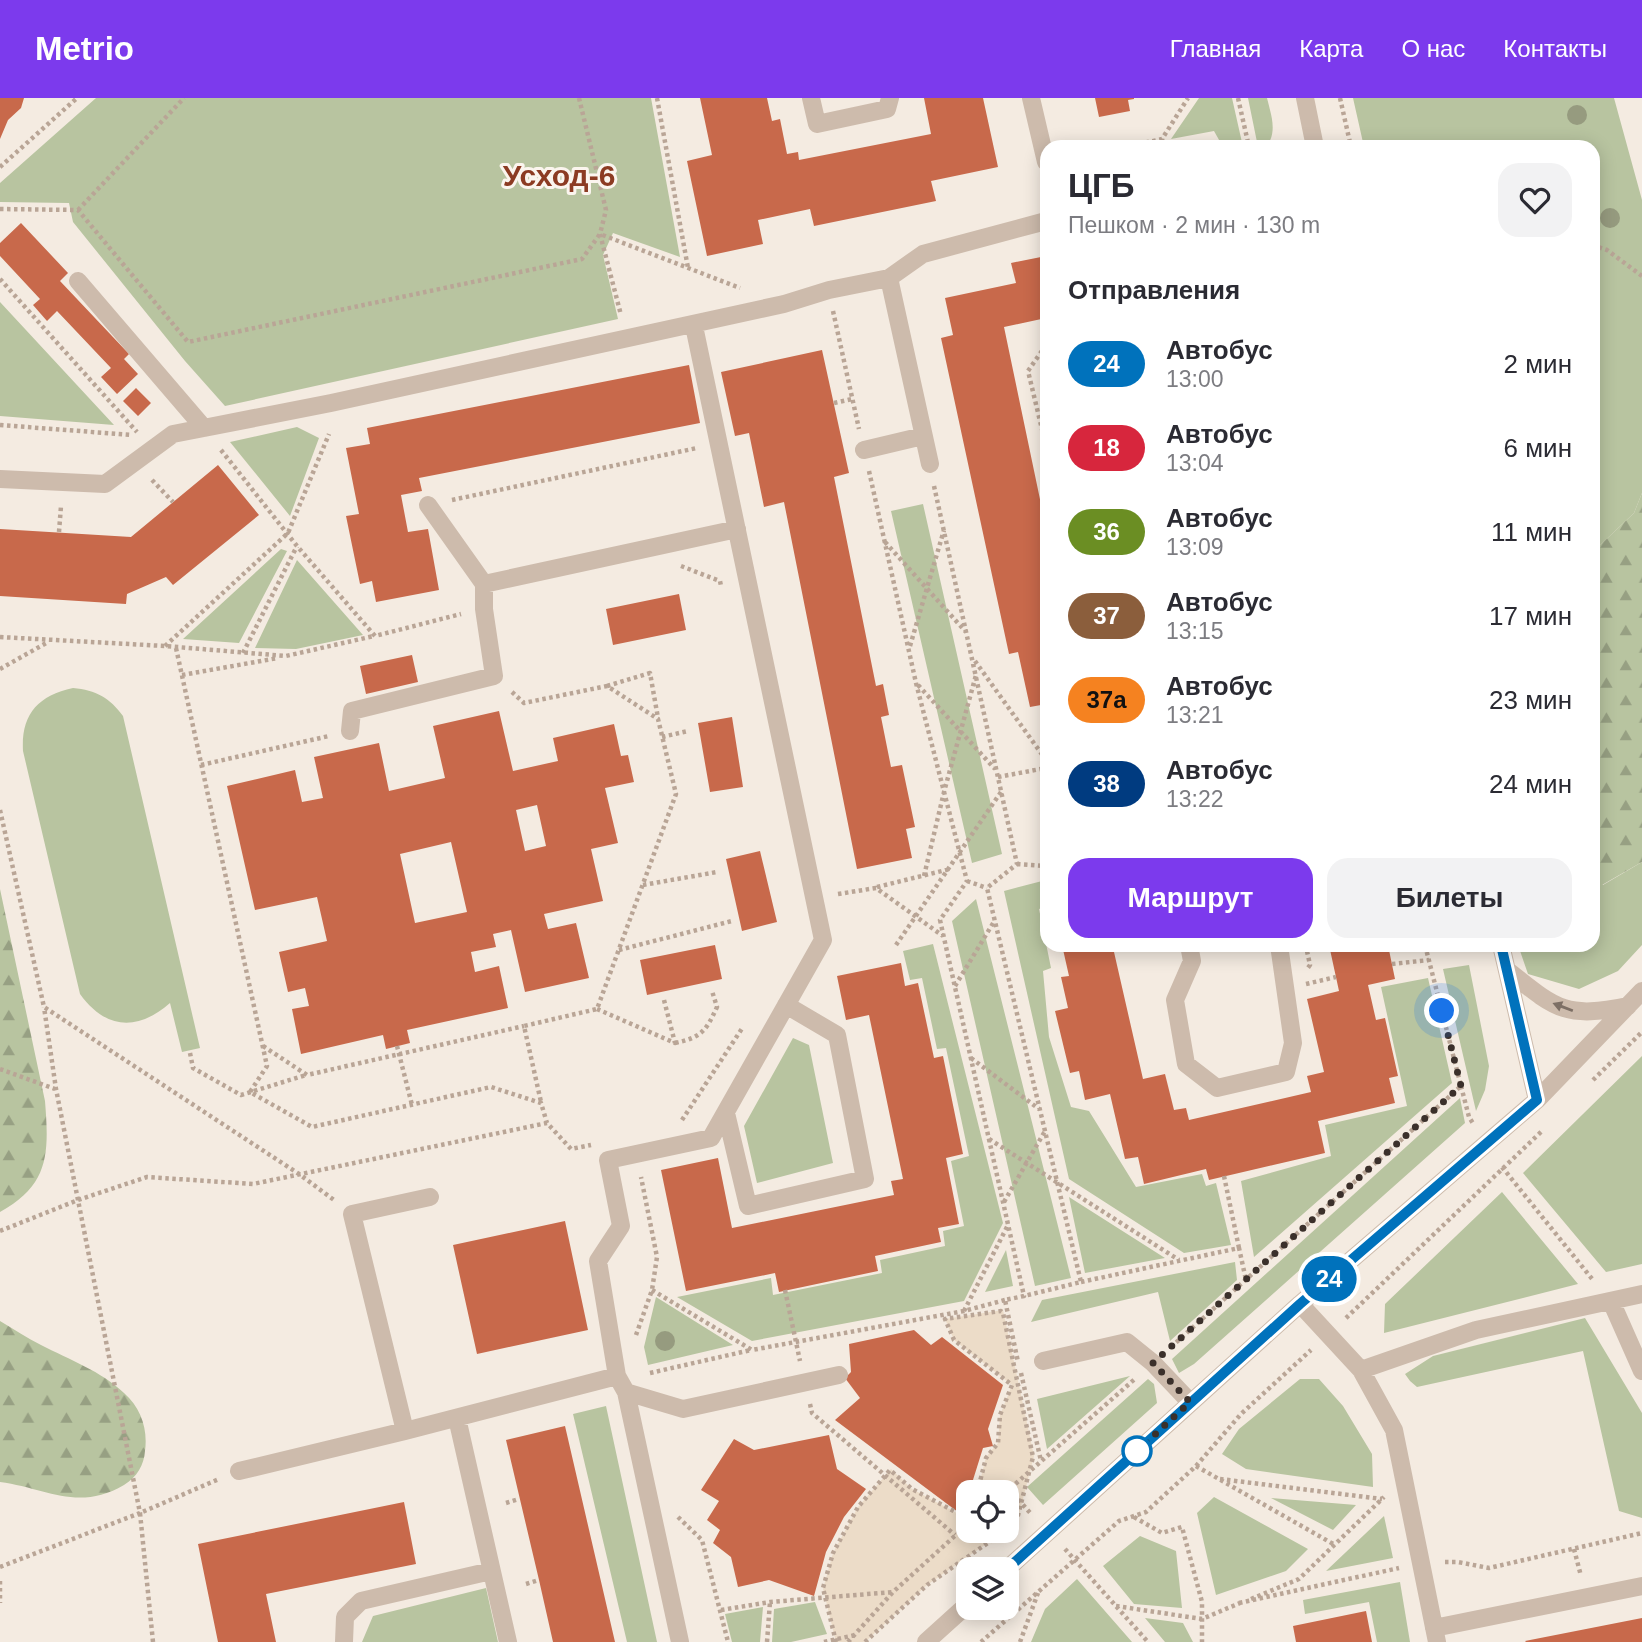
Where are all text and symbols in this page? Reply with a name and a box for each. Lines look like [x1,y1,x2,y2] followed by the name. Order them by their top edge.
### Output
[35,30,134,67] text: Metrio
[1170,35,1261,62] text: Главная
[1299,35,1363,62] text: Карта
[1401,35,1465,62] text: О нас
[1503,35,1607,62] text: Контакты
[503,159,615,192] district label: Усход-6
[1498,163,1572,237] button: heart
[1068,167,1135,204] text: ЦГБ
[1068,212,1320,238] text: Пешком · 2 мин · 130 m
[1068,275,1240,305] text: Отправления
[1166,335,1273,365] text: Автобус
[1504,349,1572,379] text: 2 мин
[1093,350,1120,377] text: 24
[1166,366,1224,392] text: 13:00
[1166,419,1273,449] text: Автобус
[1504,433,1572,463] text: 6 мин
[1093,434,1120,461] text: 18
[1166,450,1224,476] text: 13:04
[1166,503,1273,533] text: Автобус
[1491,517,1572,547] text: 11 мин
[1093,518,1120,545] text: 36
[1166,534,1224,560] text: 13:09
[1166,587,1273,617] text: Автобус
[1489,601,1572,631] text: 17 мин
[1093,602,1120,629] text: 37
[1166,618,1224,644] text: 13:15
[1166,671,1273,701] text: Автобус
[1489,685,1572,715] text: 23 мин
[1086,686,1127,713] text: 37а
[1166,702,1224,728] text: 13:21
[1166,755,1273,785] text: Автобус
[1489,769,1572,799] text: 24 мин
[1093,770,1120,797] text: 38
[1166,786,1224,812] text: 13:22
[1068,858,1313,938] button: Маршрут
[1327,858,1572,938] button: Билеты
[1424,993,1459,1028] your location
[1552,1001,1573,1012] one-way arrow
[1298,1256,1360,1302] line badge: 24
[1316,1265,1342,1292] text: 24
[1122,1436,1152,1466] unlabelled marker
[956,1480,1019,1620] map controls
[956,1480,1019,1543] button: locate
[956,1557,1019,1620] button: layers

